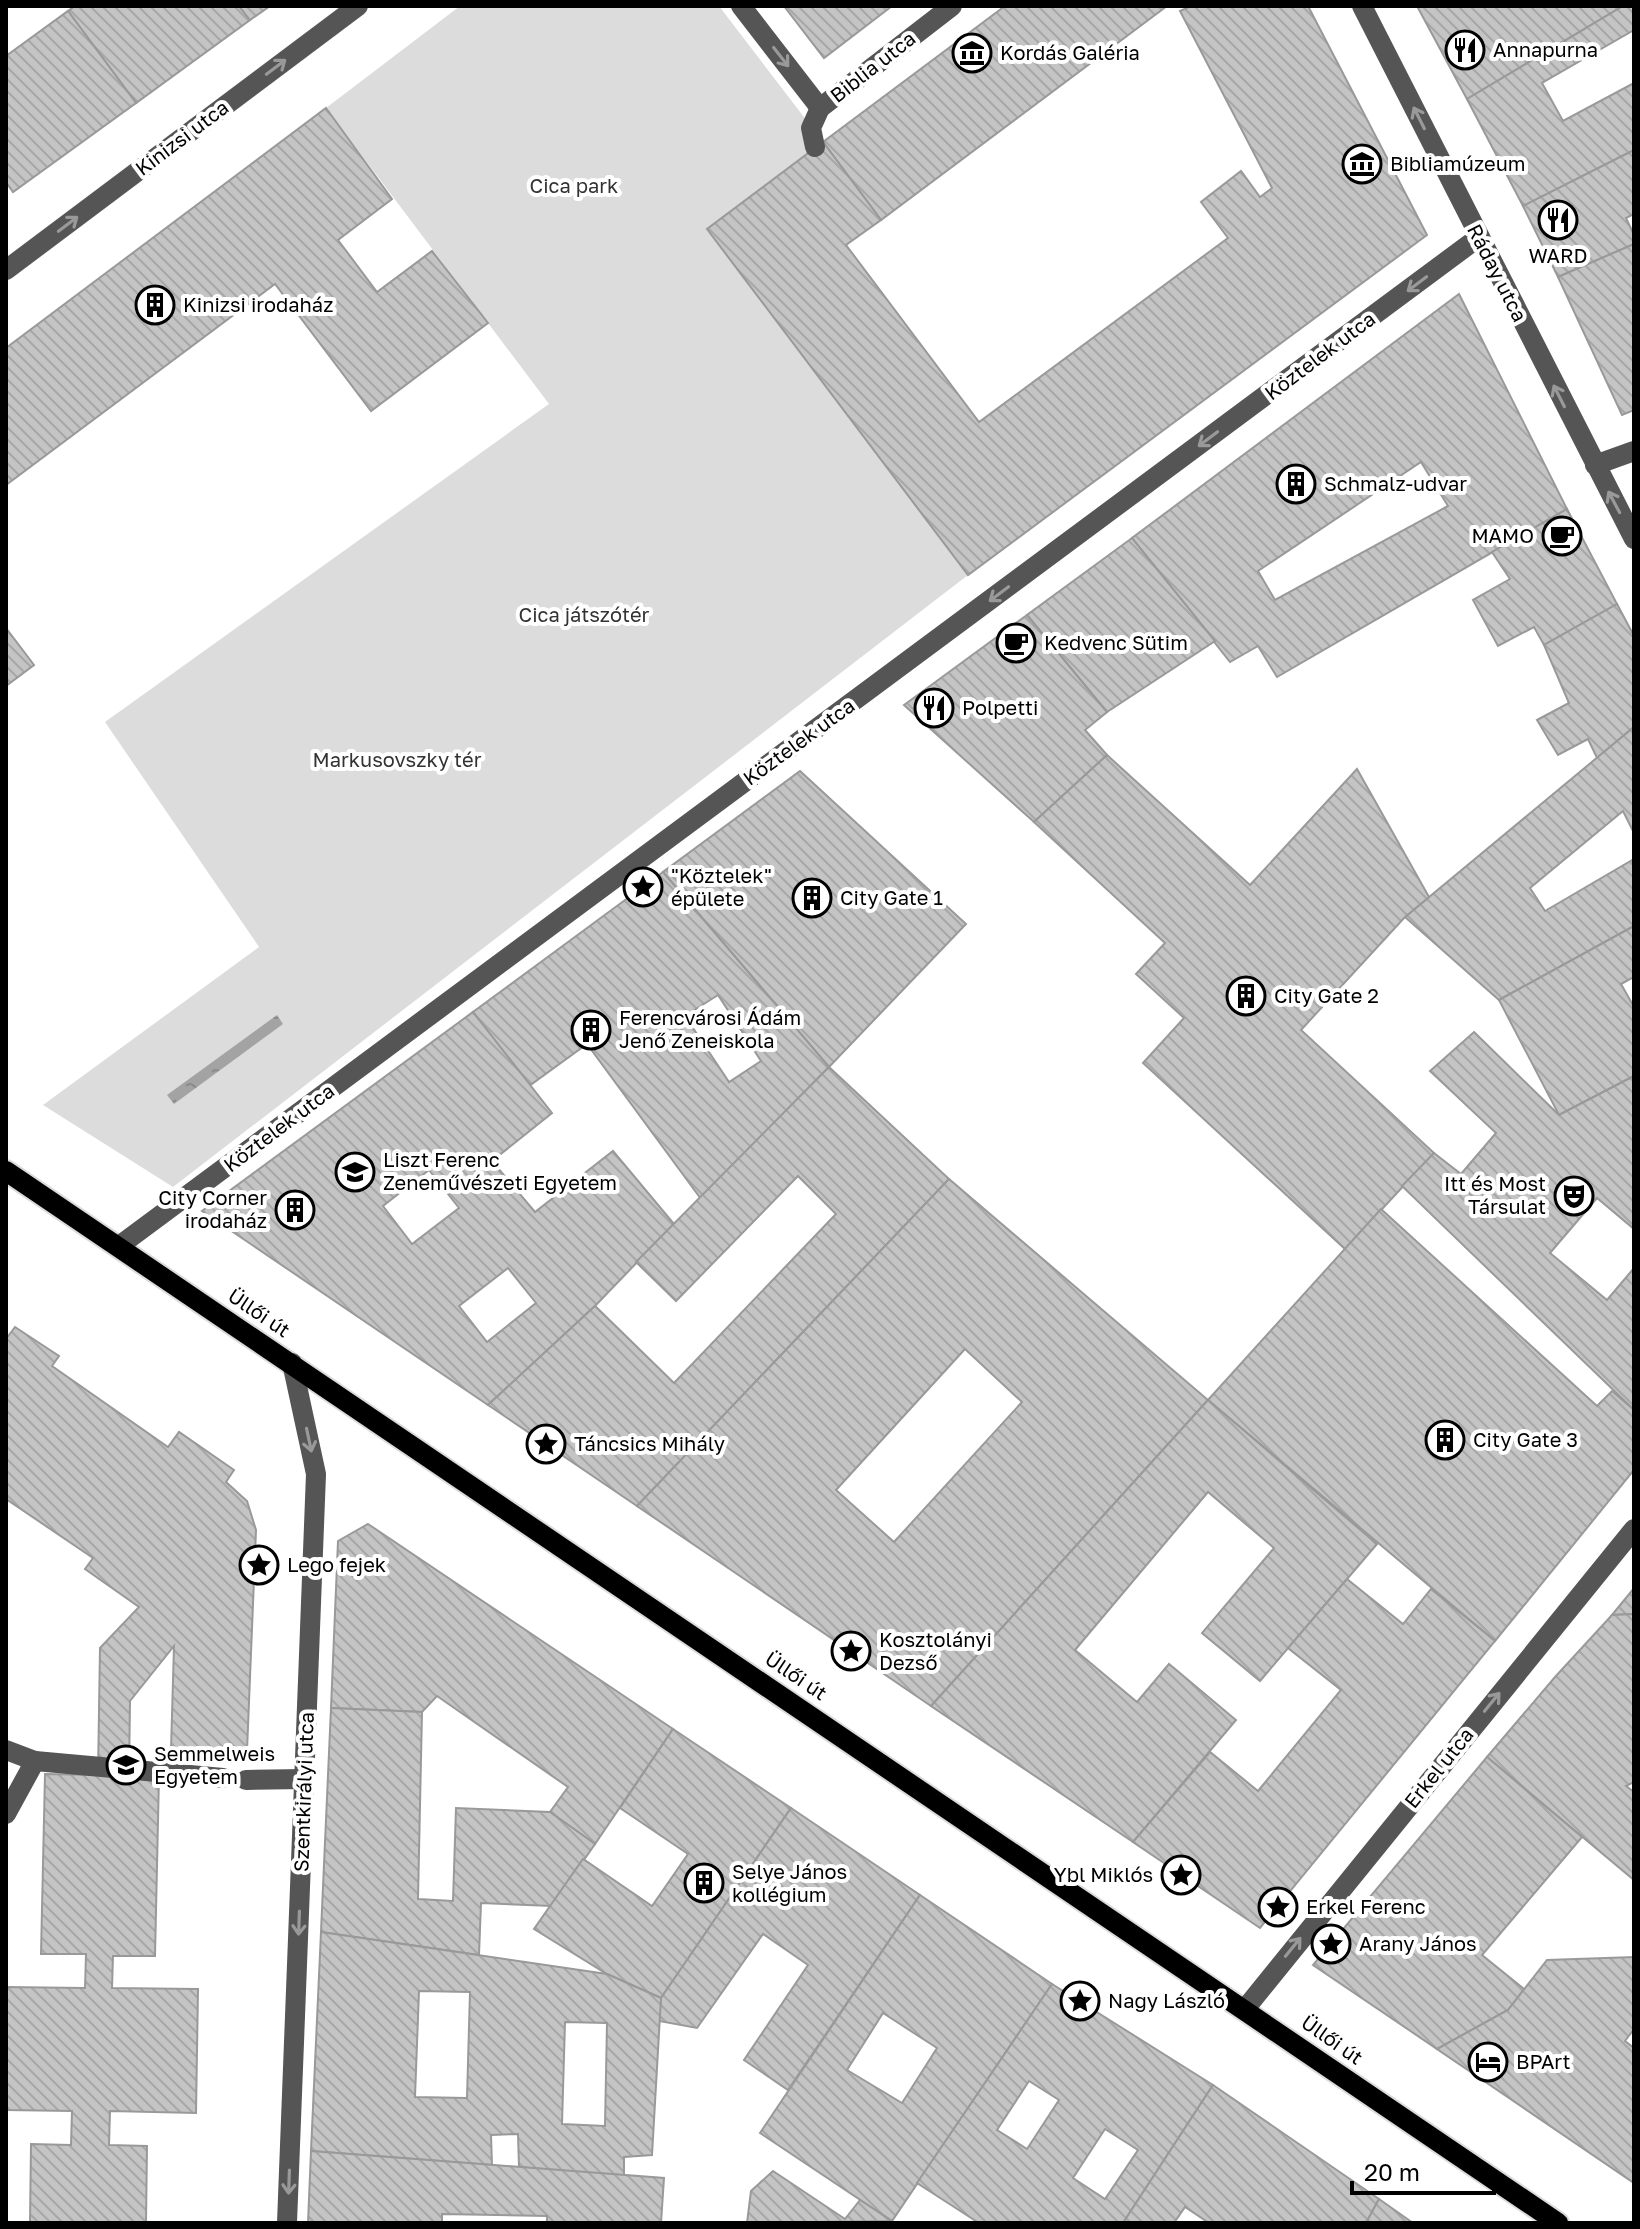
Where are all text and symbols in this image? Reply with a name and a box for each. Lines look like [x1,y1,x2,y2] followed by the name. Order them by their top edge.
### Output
[825,26,920,107] street label: Biblia utca
[1444,29,1486,71] restaurant icon: Annapurna
[951,32,993,74] museum icon: Kordás Galéria
[1493,37,1598,61] place label: Annapurna
[1000,40,1140,64] place label: Kordás Galéria
[772,46,789,67] one-way arrow
[265,59,286,76] one-way arrow
[130,94,233,180] street label: Kinizsi utca
[1411,106,1426,130] one-way arrow
[1341,143,1383,185] museum icon: Bibliamúzeum
[1390,151,1526,175] place label: Bibliamúzeum
[530,173,618,197] park label: Cica park
[1537,199,1579,241] restaurant icon: WARD
[57,215,79,232] one-way arrow
[1463,220,1533,325] street label: Ráday utca
[1529,243,1588,267] place label: WARD
[1407,275,1428,292] one-way arrow
[134,284,176,326] building icon: Kinizsi irodaház
[183,292,333,316] place label: Kinizsi irodaház
[1259,306,1379,405] street label: Köztelek utca
[1551,384,1567,408] one-way arrow
[1198,430,1219,447] one-way arrow
[1275,463,1317,505] building icon: Schmalz-udvar
[1324,471,1467,495] place label: Schmalz-udvar
[1606,491,1622,514] one-way arrow
[1541,515,1583,557] cafe icon: MAMO
[1471,523,1534,547] place label: MAMO
[989,585,1010,602] one-way arrow
[519,602,650,626] park label: Cica játszótér
[995,622,1037,664] cafe icon: Kedvenc Sütim
[1044,630,1188,654] place label: Kedvenc Sütim
[913,687,955,729] restaurant icon: Polpetti
[738,693,859,790] street label: Köztelek utca
[962,695,1038,719] place label: Polpetti
[313,747,482,771] park label: Markusovszky tér
[671,863,772,910] place label: "Köztelek" épülete
[622,866,664,908] place icon: "Köztelek" épülete
[791,877,833,919] building icon: City Gate 1
[840,885,943,909] place label: City Gate 1
[1225,975,1267,1017] building icon: City Gate 2
[1274,983,1379,1007] place label: City Gate 2
[619,1005,801,1052] place label: Ferencvárosi Ádám Jenő Zeneiskola
[570,1009,612,1051] building icon: Ferencvárosi Ádám Jenő Zeneiskola
[218,1078,338,1177] street label: Köztelek utca
[383,1147,617,1194] place label: Liszt Ferenc Zeneművészeti Egyetem
[334,1151,376,1193] school or university icon: Liszt Ferenc Zeneművészeti Egyetem
[1444,1171,1546,1218] place label: Itt és Most Társulat
[1553,1175,1595,1217] theatre icon: Itt és Most Társulat
[158,1185,267,1232] place label: City Corner irodaház
[274,1189,316,1231] building icon: City Corner irodaház
[224,1283,295,1342] street label: Üllői út
[1424,1419,1466,1461] building icon: City Gate 3
[525,1423,567,1465] place icon: Táncsics Mihály
[302,1426,317,1452] one-way arrow
[1473,1427,1578,1451] place label: City Gate 3
[574,1431,725,1455] place label: Táncsics Mihály
[238,1544,280,1586] place icon: Lego fejek
[287,1552,386,1576] place label: Lego fejek
[879,1627,992,1674] place label: Kosztolányi Dezső
[830,1630,872,1672] place icon: Kosztolányi Dezső
[761,1646,832,1705] street label: Üllői út
[1483,1692,1501,1713] one-way arrow
[288,1712,318,1872] street label: Szentkirályi utca
[1399,1722,1478,1812] street label: Erkel utca
[154,1741,275,1788] place label: Semmelweis Egyetem
[105,1744,147,1786] school or university icon: Semmelweis Egyetem
[1160,1854,1202,1896] place icon: Ybl Miklós
[732,1859,847,1906] place label: Selye János kollégium
[683,1862,725,1904] building icon: Selye János kollégium
[1054,1862,1153,1886] place label: Ybl Miklós
[1257,1886,1299,1928] place icon: Erkel Ferenc
[1306,1894,1426,1918] place label: Erkel Ferenc
[291,1909,306,1936] one-way arrow
[1310,1923,1352,1965] place icon: Arany János
[1359,1931,1477,1955] place label: Arany János
[1284,1937,1301,1958] one-way arrow
[1059,1980,1101,2022] place icon: Nagy László
[1108,1988,1225,2012] place label: Nagy László
[1297,2009,1368,2069] street label: Üllői út
[1467,2041,1509,2083] hotel icon: BPArt
[1516,2049,1571,2073] place label: BPArt
[1352,2145,1494,2195] scale bar
[1364,2157,1420,2186] text: 20 m
[281,2168,296,2195] one-way arrow

